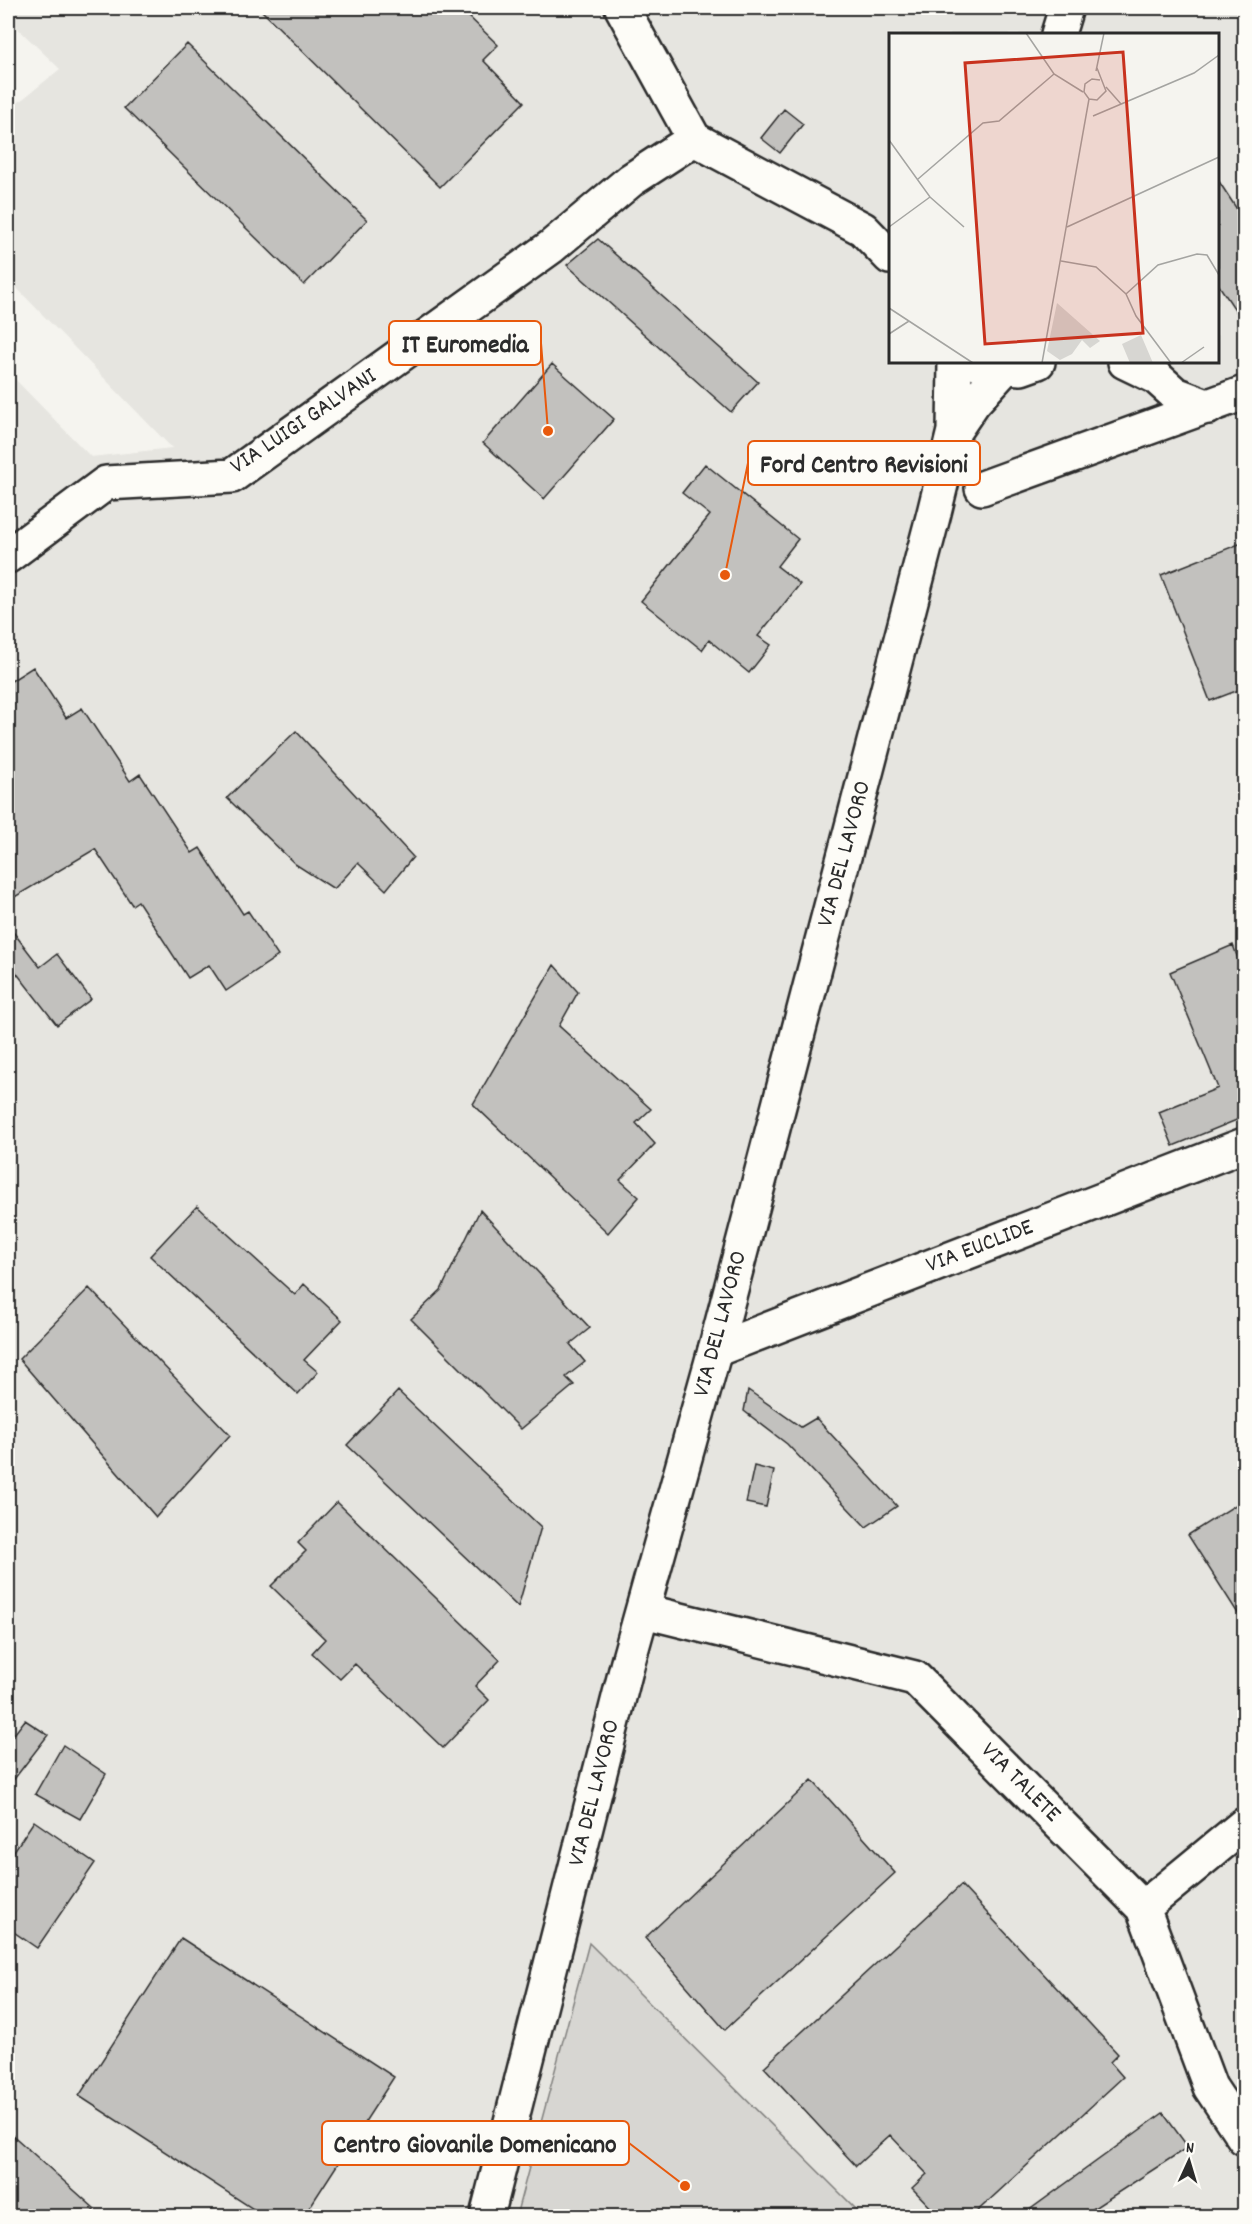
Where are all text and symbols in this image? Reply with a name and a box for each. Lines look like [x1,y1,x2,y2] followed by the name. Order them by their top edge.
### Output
[889,33,1219,363] inset map
[389,321,541,365] callout: IT Euromedia
[401,328,529,365] text: IT Euromedia
[224,360,385,484] street label: VIA LUIGI GALVANI
[748,441,980,485] callout: Ford Centro Revisioni
[760,448,968,485] text: Ford Centro Revisioni
[809,777,881,931] street label: VIA DEL LAVORO
[921,1211,1039,1283] street label: VIA EUCLIDE
[685,1247,757,1401] street label: VIA DEL LAVORO
[560,1716,630,1870] street label: VIA DEL LAVORO
[972,1735,1068,1831] street label: VIA TALETE
[322,2121,629,2165] callout: Centro Giovanile Domenicano
[333,2128,617,2165] text: Centro Giovanile Domenicano
[1159,2131,1219,2191] north arrow
[1185,2137,1195,2160] text: N

